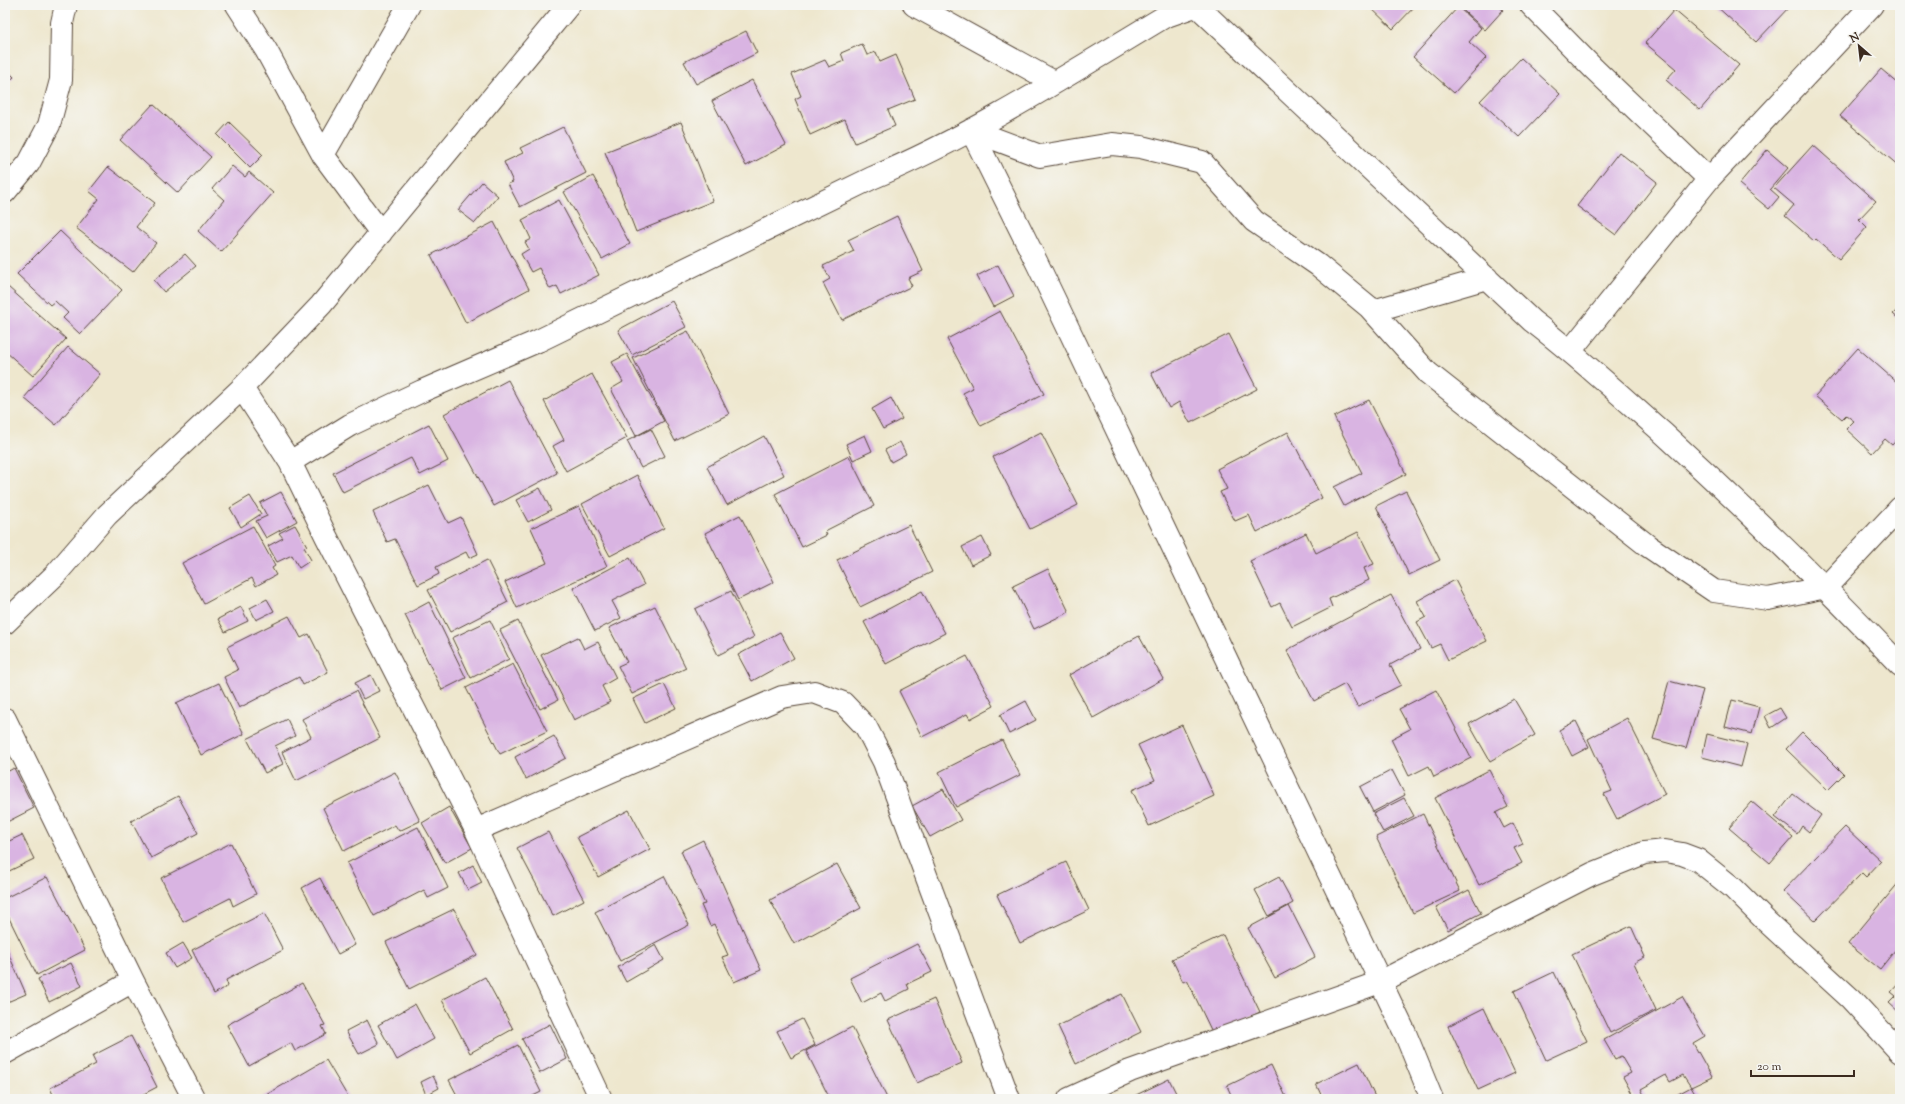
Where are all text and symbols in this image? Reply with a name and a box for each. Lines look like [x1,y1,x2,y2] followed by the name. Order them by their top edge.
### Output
[1839,26,1879,66] north arrow
[1846,29,1863,48] text: N
[1751,1052,1854,1078] scale bar
[1757,1058,1782,1076] text: 20 m

